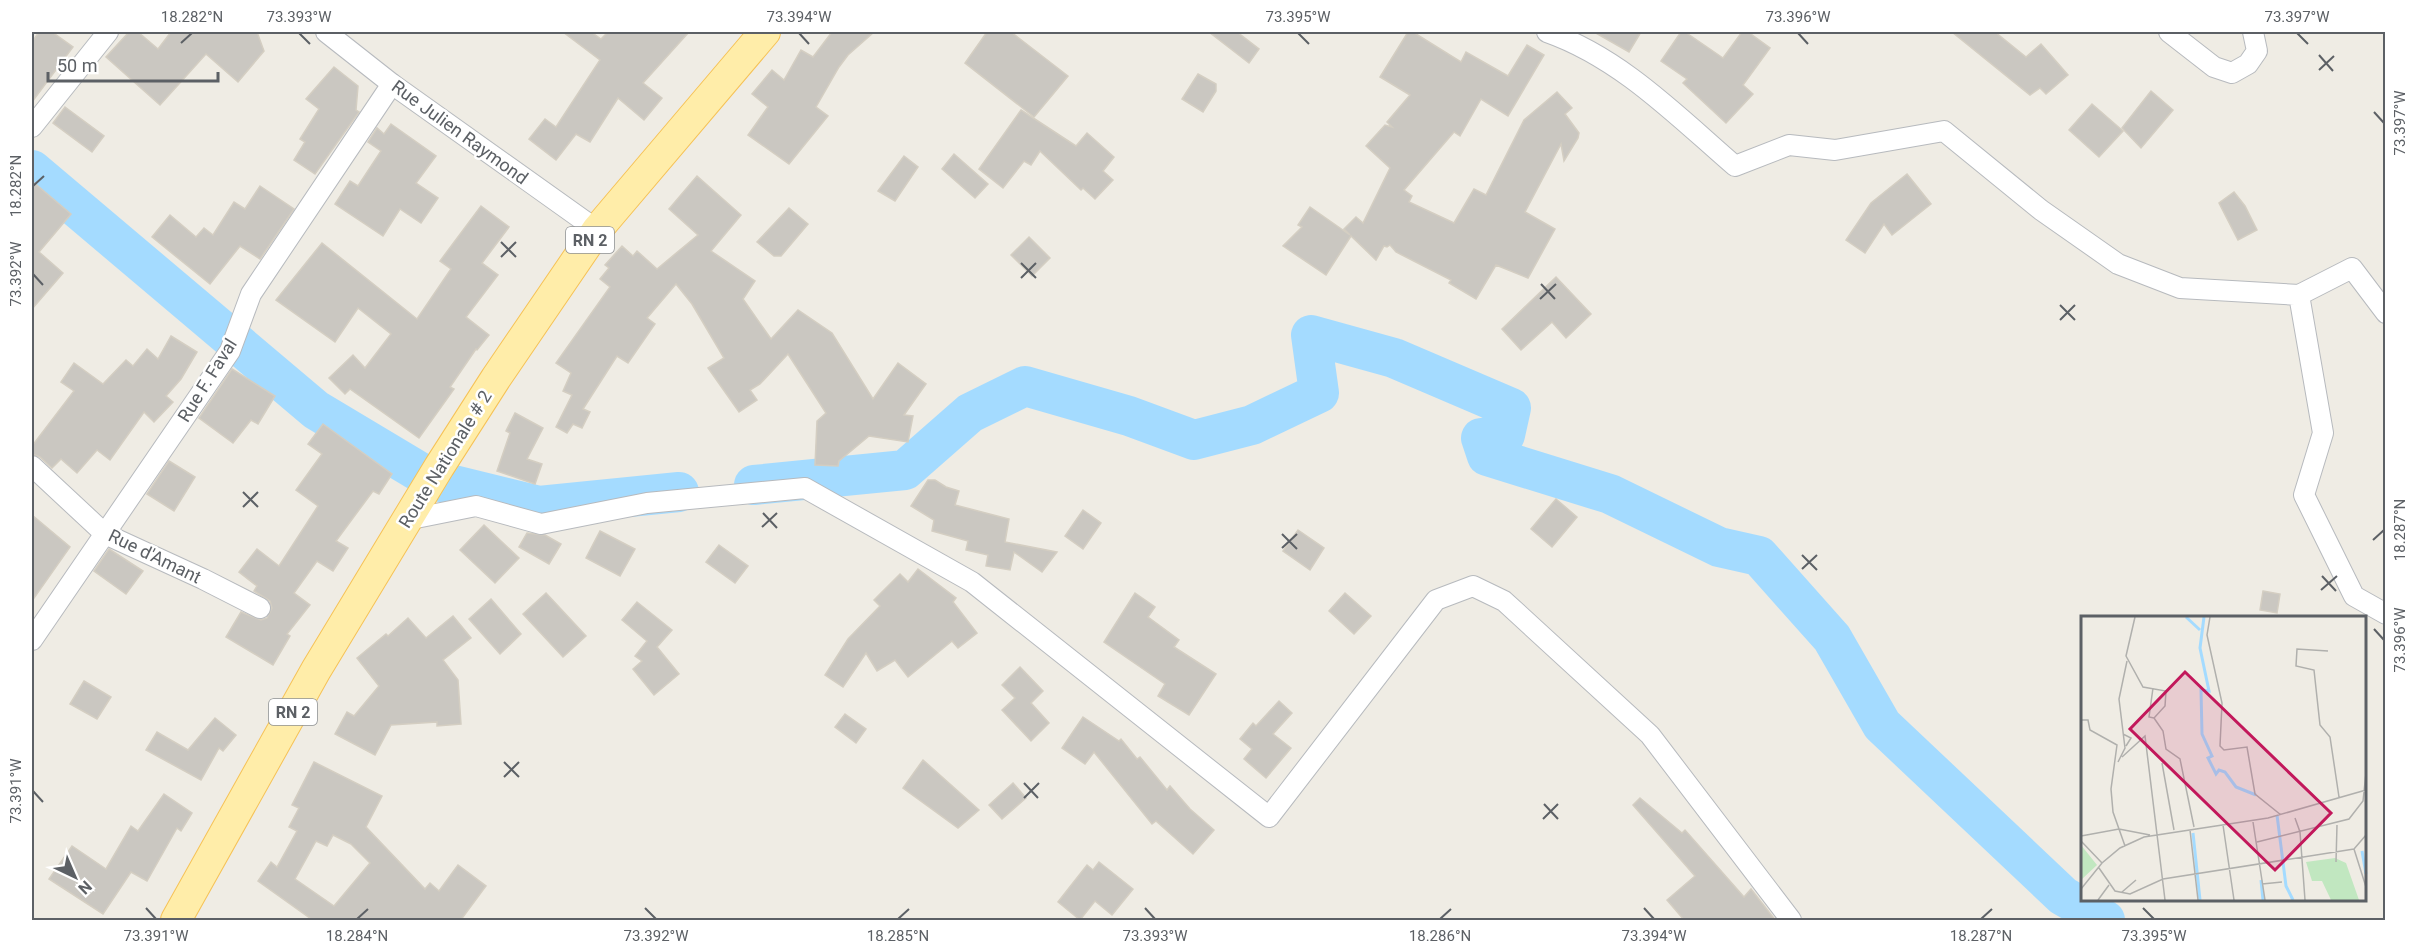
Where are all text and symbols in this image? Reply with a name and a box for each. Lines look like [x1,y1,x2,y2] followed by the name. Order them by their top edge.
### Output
[161,8,223,26] text: 18.282°N
[266,8,332,26] text: 73.393°W
[766,8,832,26] text: 73.394°W
[1265,8,1331,26] text: 73.395°W
[1765,8,1831,26] text: 73.396°W
[2264,8,2330,26] text: 73.397°W
[48,45,218,83] scale bar
[57,55,97,76] text: 50 m
[388,76,532,188] street label: Rue Julien Raymond
[2391,90,2409,156] text: 73.397°W
[7,155,25,217] text: 18.282°N
[566,227,614,253] road number: RN 2
[7,241,25,307] text: 73.392°W
[173,334,241,426] street label: Rue F. Faval
[394,386,496,532] street label: Route Nationale # 2
[2391,499,2409,561] text: 18.287°N
[105,525,205,587] street label: Rue d'Amant
[2391,607,2409,673] text: 73.396°W
[2081,616,2366,901] inset map
[269,699,317,725] road number: RN 2
[7,758,25,824] text: 73.391°W
[45,847,105,907] north arrow
[74,877,96,898] text: N
[123,927,189,945] text: 73.391°W
[326,927,388,945] text: 18.284°N
[623,927,689,945] text: 73.392°W
[867,927,929,945] text: 18.285°N
[1122,927,1188,945] text: 73.393°W
[1409,927,1471,945] text: 18.286°N
[1621,927,1687,945] text: 73.394°W
[1950,927,2012,945] text: 18.287°N
[2121,927,2187,945] text: 73.395°W

